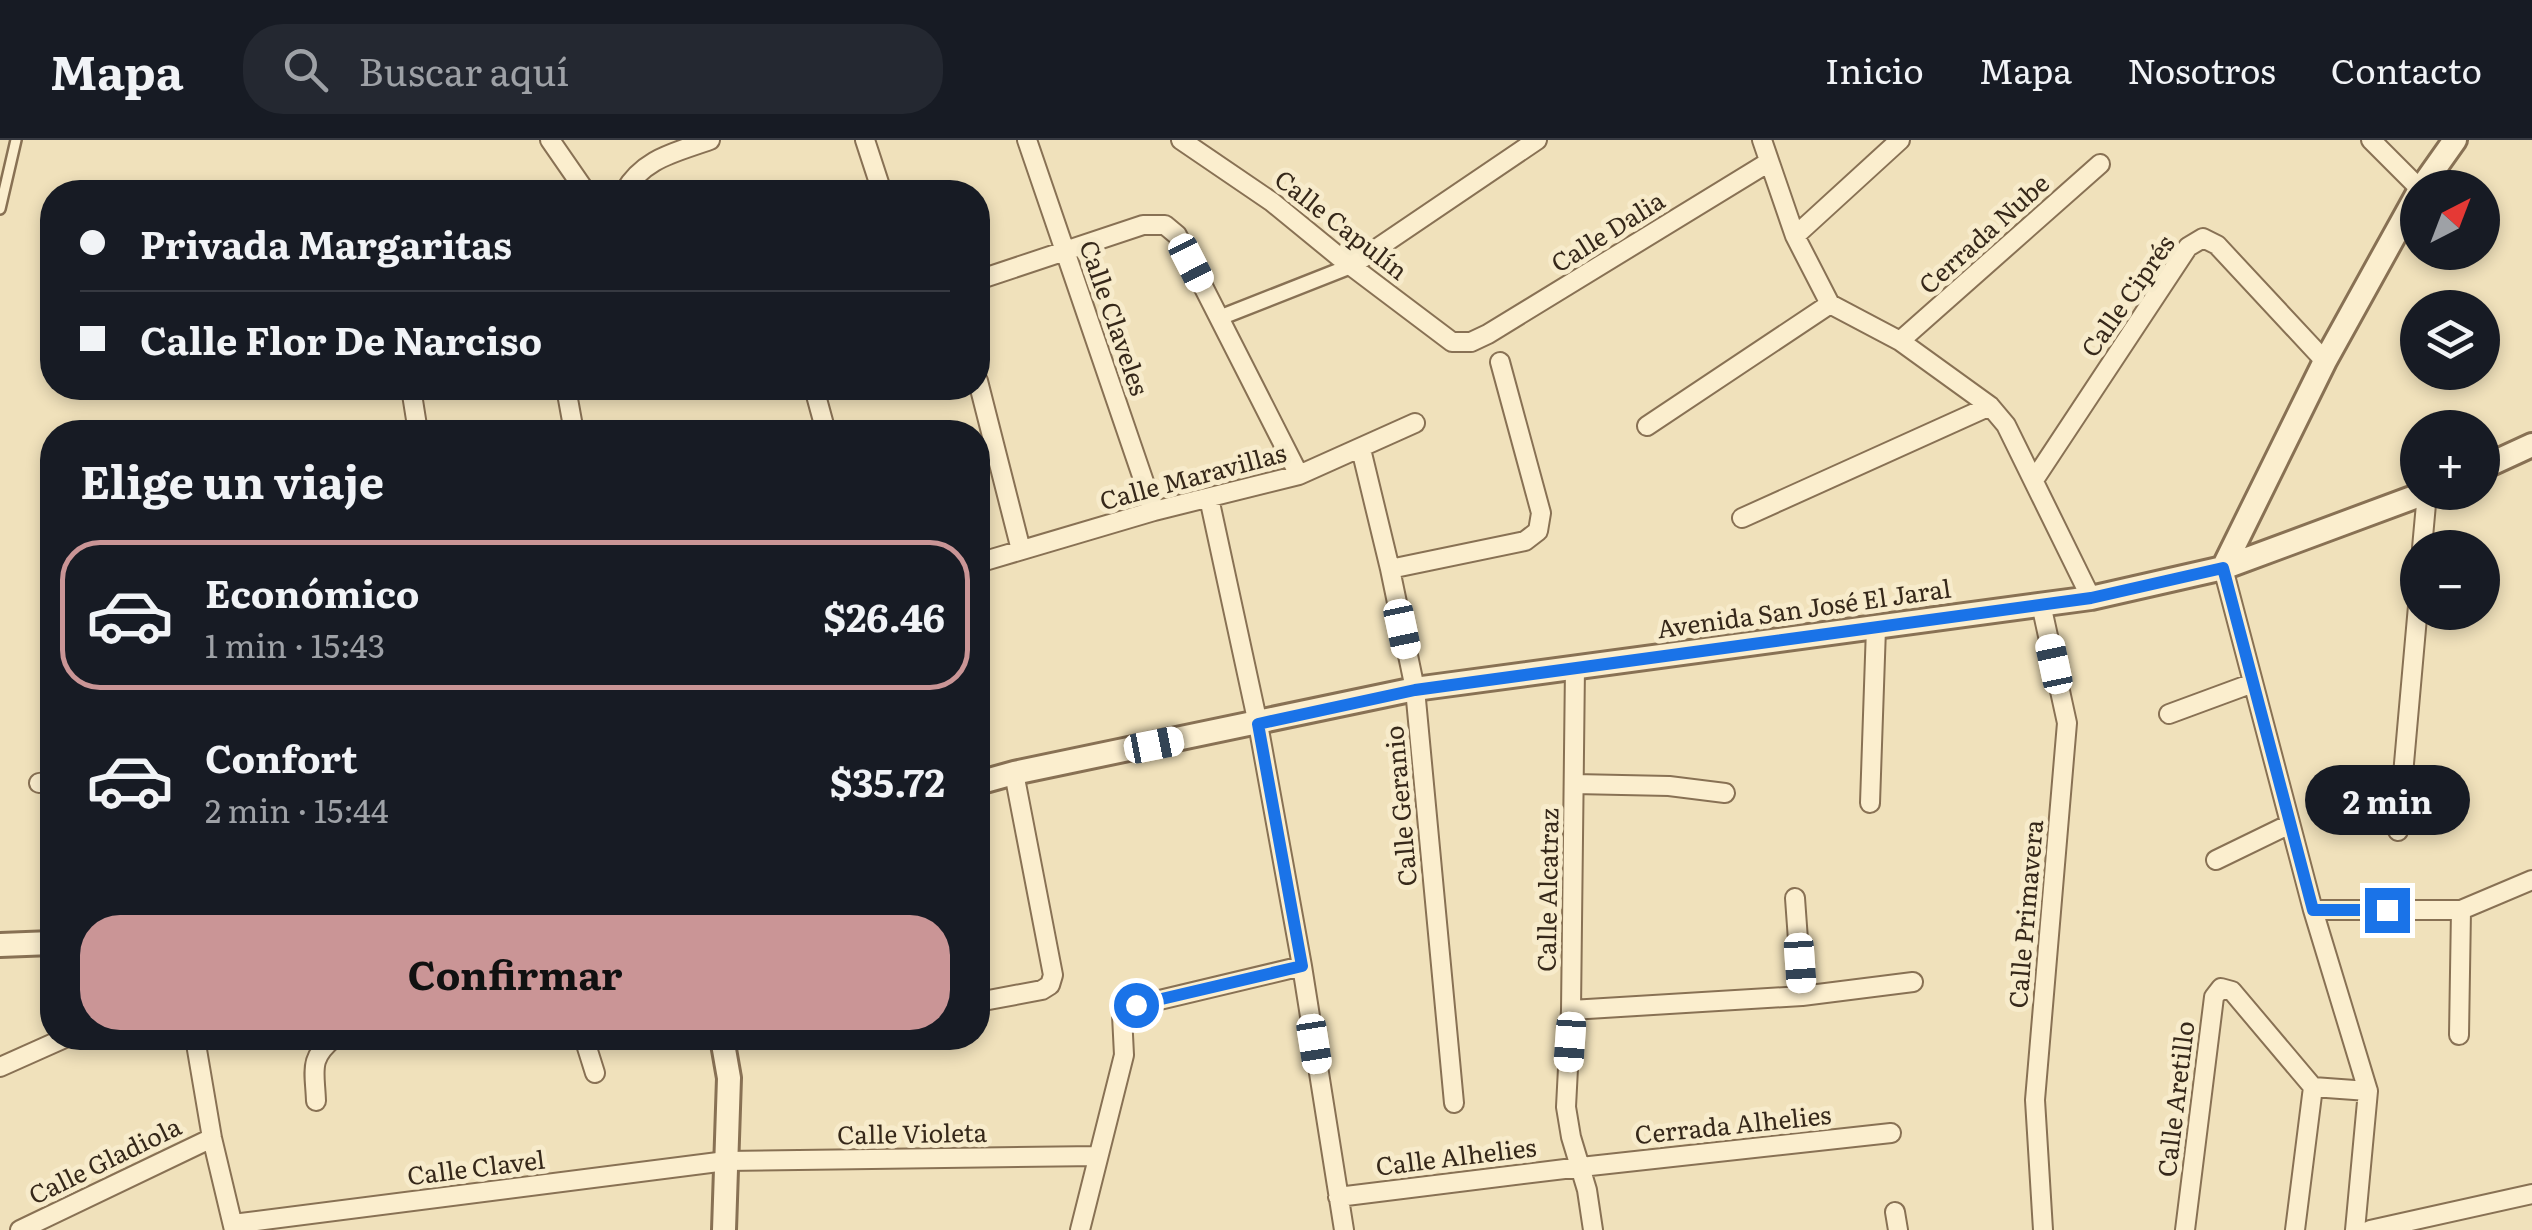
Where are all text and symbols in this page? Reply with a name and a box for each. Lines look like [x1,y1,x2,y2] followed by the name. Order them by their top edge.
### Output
[243,24,943,114] search box
[50,34,183,105] text: Mapa
[358,41,569,98] text: Buscar aquí
[278,42,333,97] icon: search
[1825,43,1924,95] text: Inicio
[1979,43,2072,95] text: Mapa
[2127,43,2276,95] text: Nosotros
[2331,43,2482,95] text: Contacto
[1267,160,1416,288] street label: Calle Capulín
[1910,164,2056,302] street label: Cerrada Nube
[2400,170,2500,270] north arrow
[2400,170,2500,630] map controls
[1543,181,1672,280] street label: Calle Dalia
[140,214,512,271] text: Privada Margaritas
[2071,227,2183,364] street label: Calle Ciprés
[1164,229,1218,297] car
[1072,235,1159,400] street label: Calle Claveles
[2400,290,2500,390] button: layers
[140,310,542,367] text: Calle Flor De Narciso
[2400,410,2500,510] button: +
[1095,433,1290,518] street label: Calle Maravillas
[80,446,384,513] text: Elige un viaje
[2400,530,2500,630] button: −
[205,563,420,620] text: Económico
[1654,569,1953,646] street label: Avenida San José El Jaral
[85,570,175,660] icon: car
[823,587,945,644] text: $26.46
[1381,597,1423,661] car
[205,620,385,668] text: 1 min · 15:43
[2033,632,2075,696] car
[1374,724,1425,888] street label: Calle Geranio
[1122,725,1186,765] car
[205,728,358,785] text: Confort
[85,735,175,825] icon: car
[830,752,945,809] text: $35.72
[2304,765,2470,835] callout: 2 min
[2343,776,2432,824] text: 2 min
[205,785,389,833] text: 2 min · 15:44
[1527,808,1566,972] street label: Calle Alcatraz
[1998,817,2051,1010] street label: Calle Primavera
[2365,888,2410,933] route end
[80,915,950,1030] button: Confirmar
[1783,932,1817,994] car
[1114,983,1159,1028] route start
[1553,1011,1587,1073] car
[1294,1012,1334,1076] car
[2147,1019,2202,1179] street label: Calle Aretillo
[1633,1095,1833,1152] street label: Cerrada Alhelies
[22,1107,187,1213] street label: Calle Gladiola
[837,1113,988,1152] street label: Calle Violeta
[1373,1127,1538,1184] street label: Calle Alhelies
[405,1140,547,1193] street label: Calle Clavel

